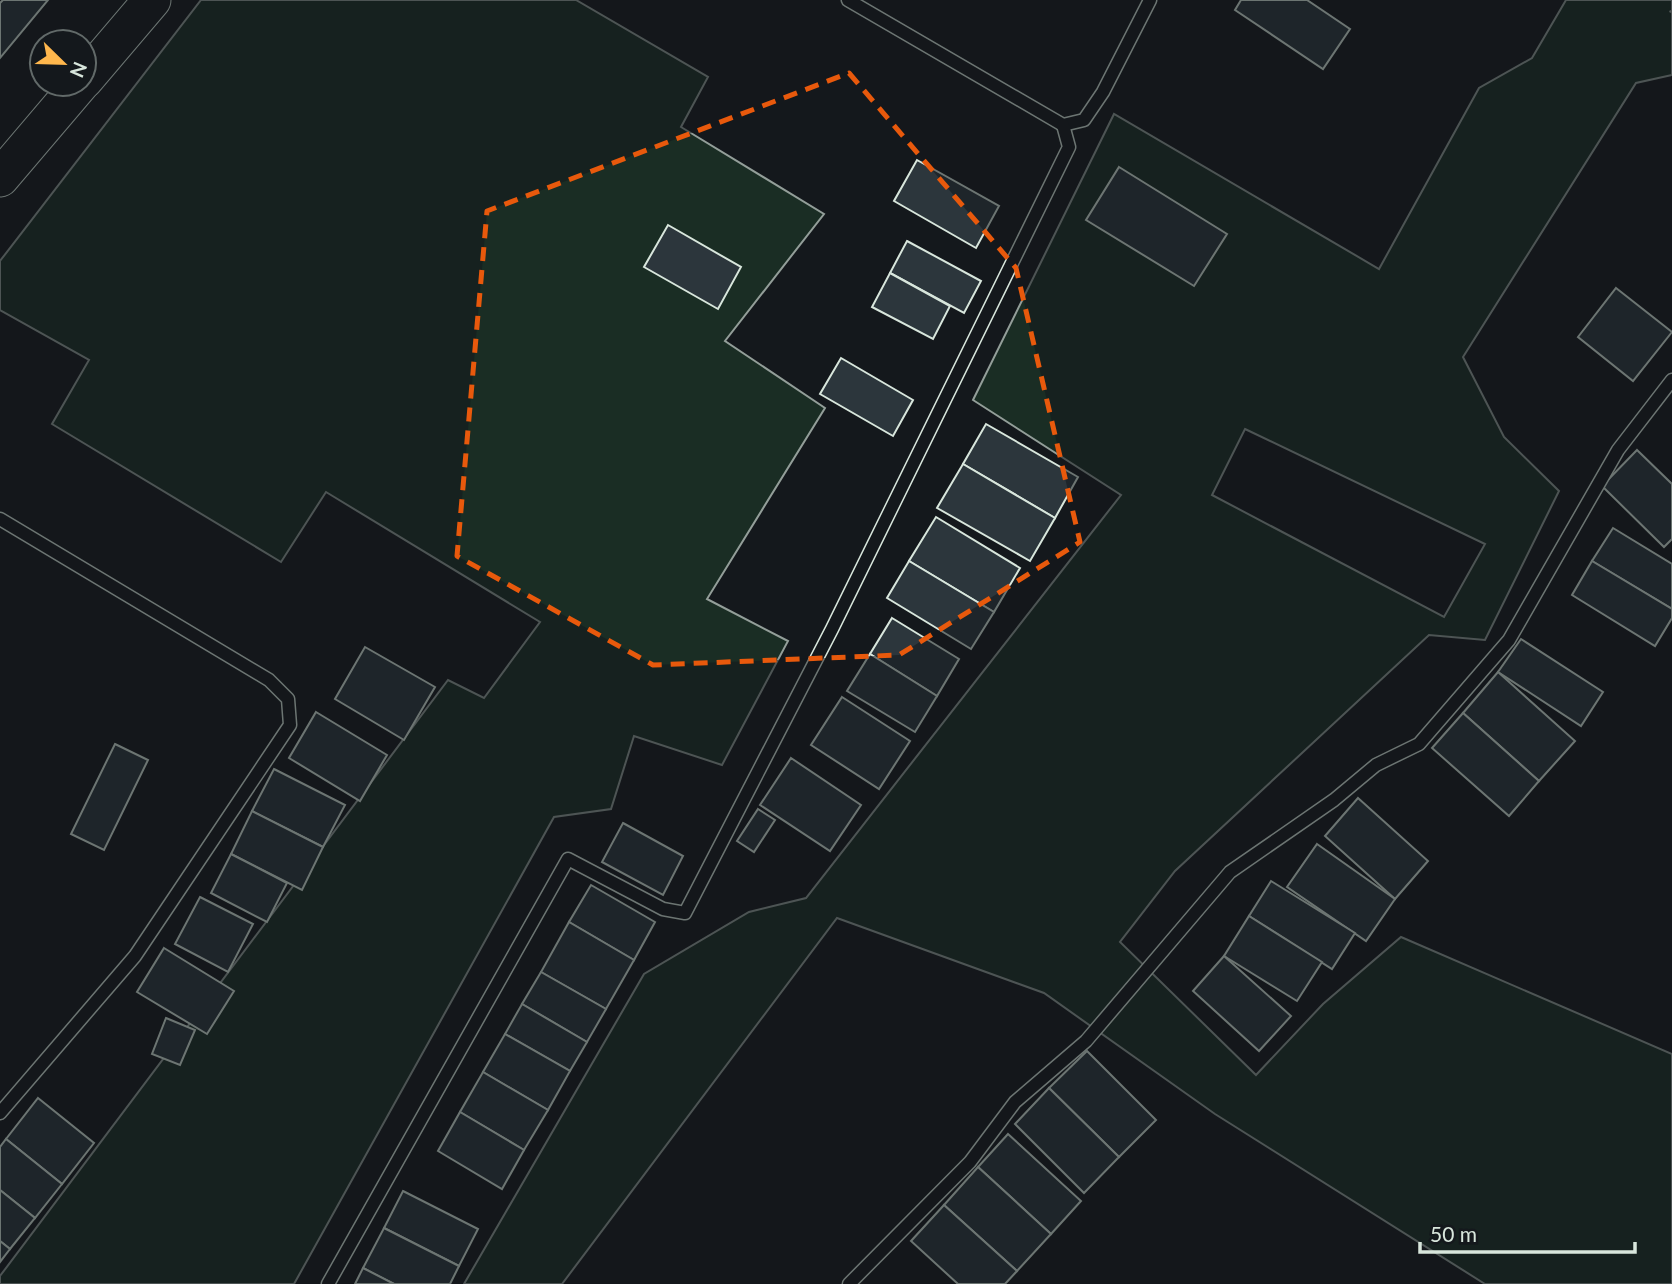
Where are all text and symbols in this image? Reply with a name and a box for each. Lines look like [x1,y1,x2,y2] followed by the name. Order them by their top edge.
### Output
[28,28,98,98] north arrow
[66,59,93,81] text: N
[1420,1210,1635,1254] scale bar
[1430,1221,1477,1246] text: 50 m

